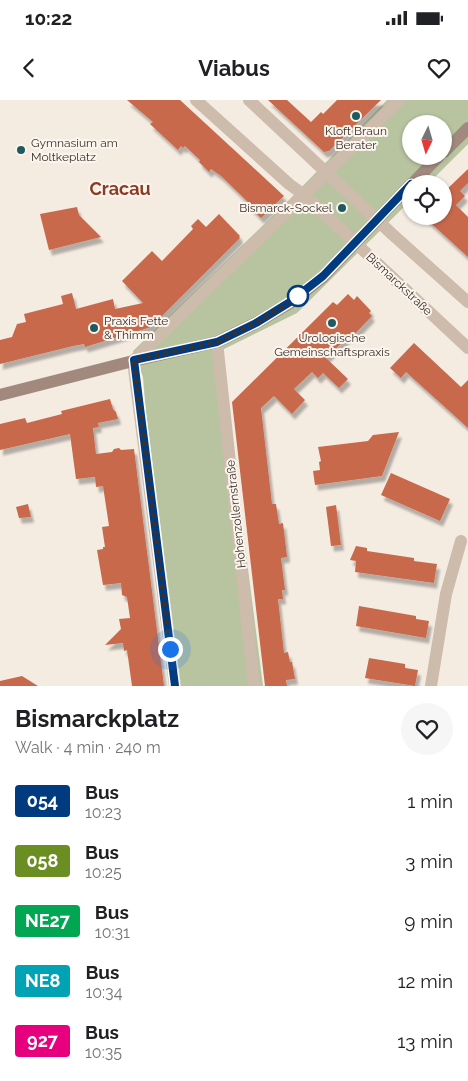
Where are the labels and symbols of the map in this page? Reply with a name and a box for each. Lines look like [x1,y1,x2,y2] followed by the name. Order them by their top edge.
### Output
[350,110,362,122] marker: Kloft Braun Berater
[402,115,452,165] north arrow
[325,124,387,152] place label: Kloft Braun Berater
[31,136,118,164] place label: Gymnasium am Moltkeplatz
[15,144,27,156] marker: Gymnasium am Moltkeplatz
[89,178,151,199] district label: Cracau
[239,201,333,215] place label: Bismarck-Sockel
[336,202,348,214] marker: Bismarck-Sockel
[363,250,435,318] street label: Bismarckstraße
[287,285,309,307] unlabelled marker
[104,314,168,342] place label: Praxis Fette & Thimm
[326,317,338,329] marker: Urologische Gemeinschaftspraxis
[88,322,100,334] marker: Praxis Fette & Thimm
[274,331,390,359] place label: Urologische Gemeinschaftspraxis
[223,459,249,569] street label: Hohenzollernstraße
[158,637,183,662] your location

